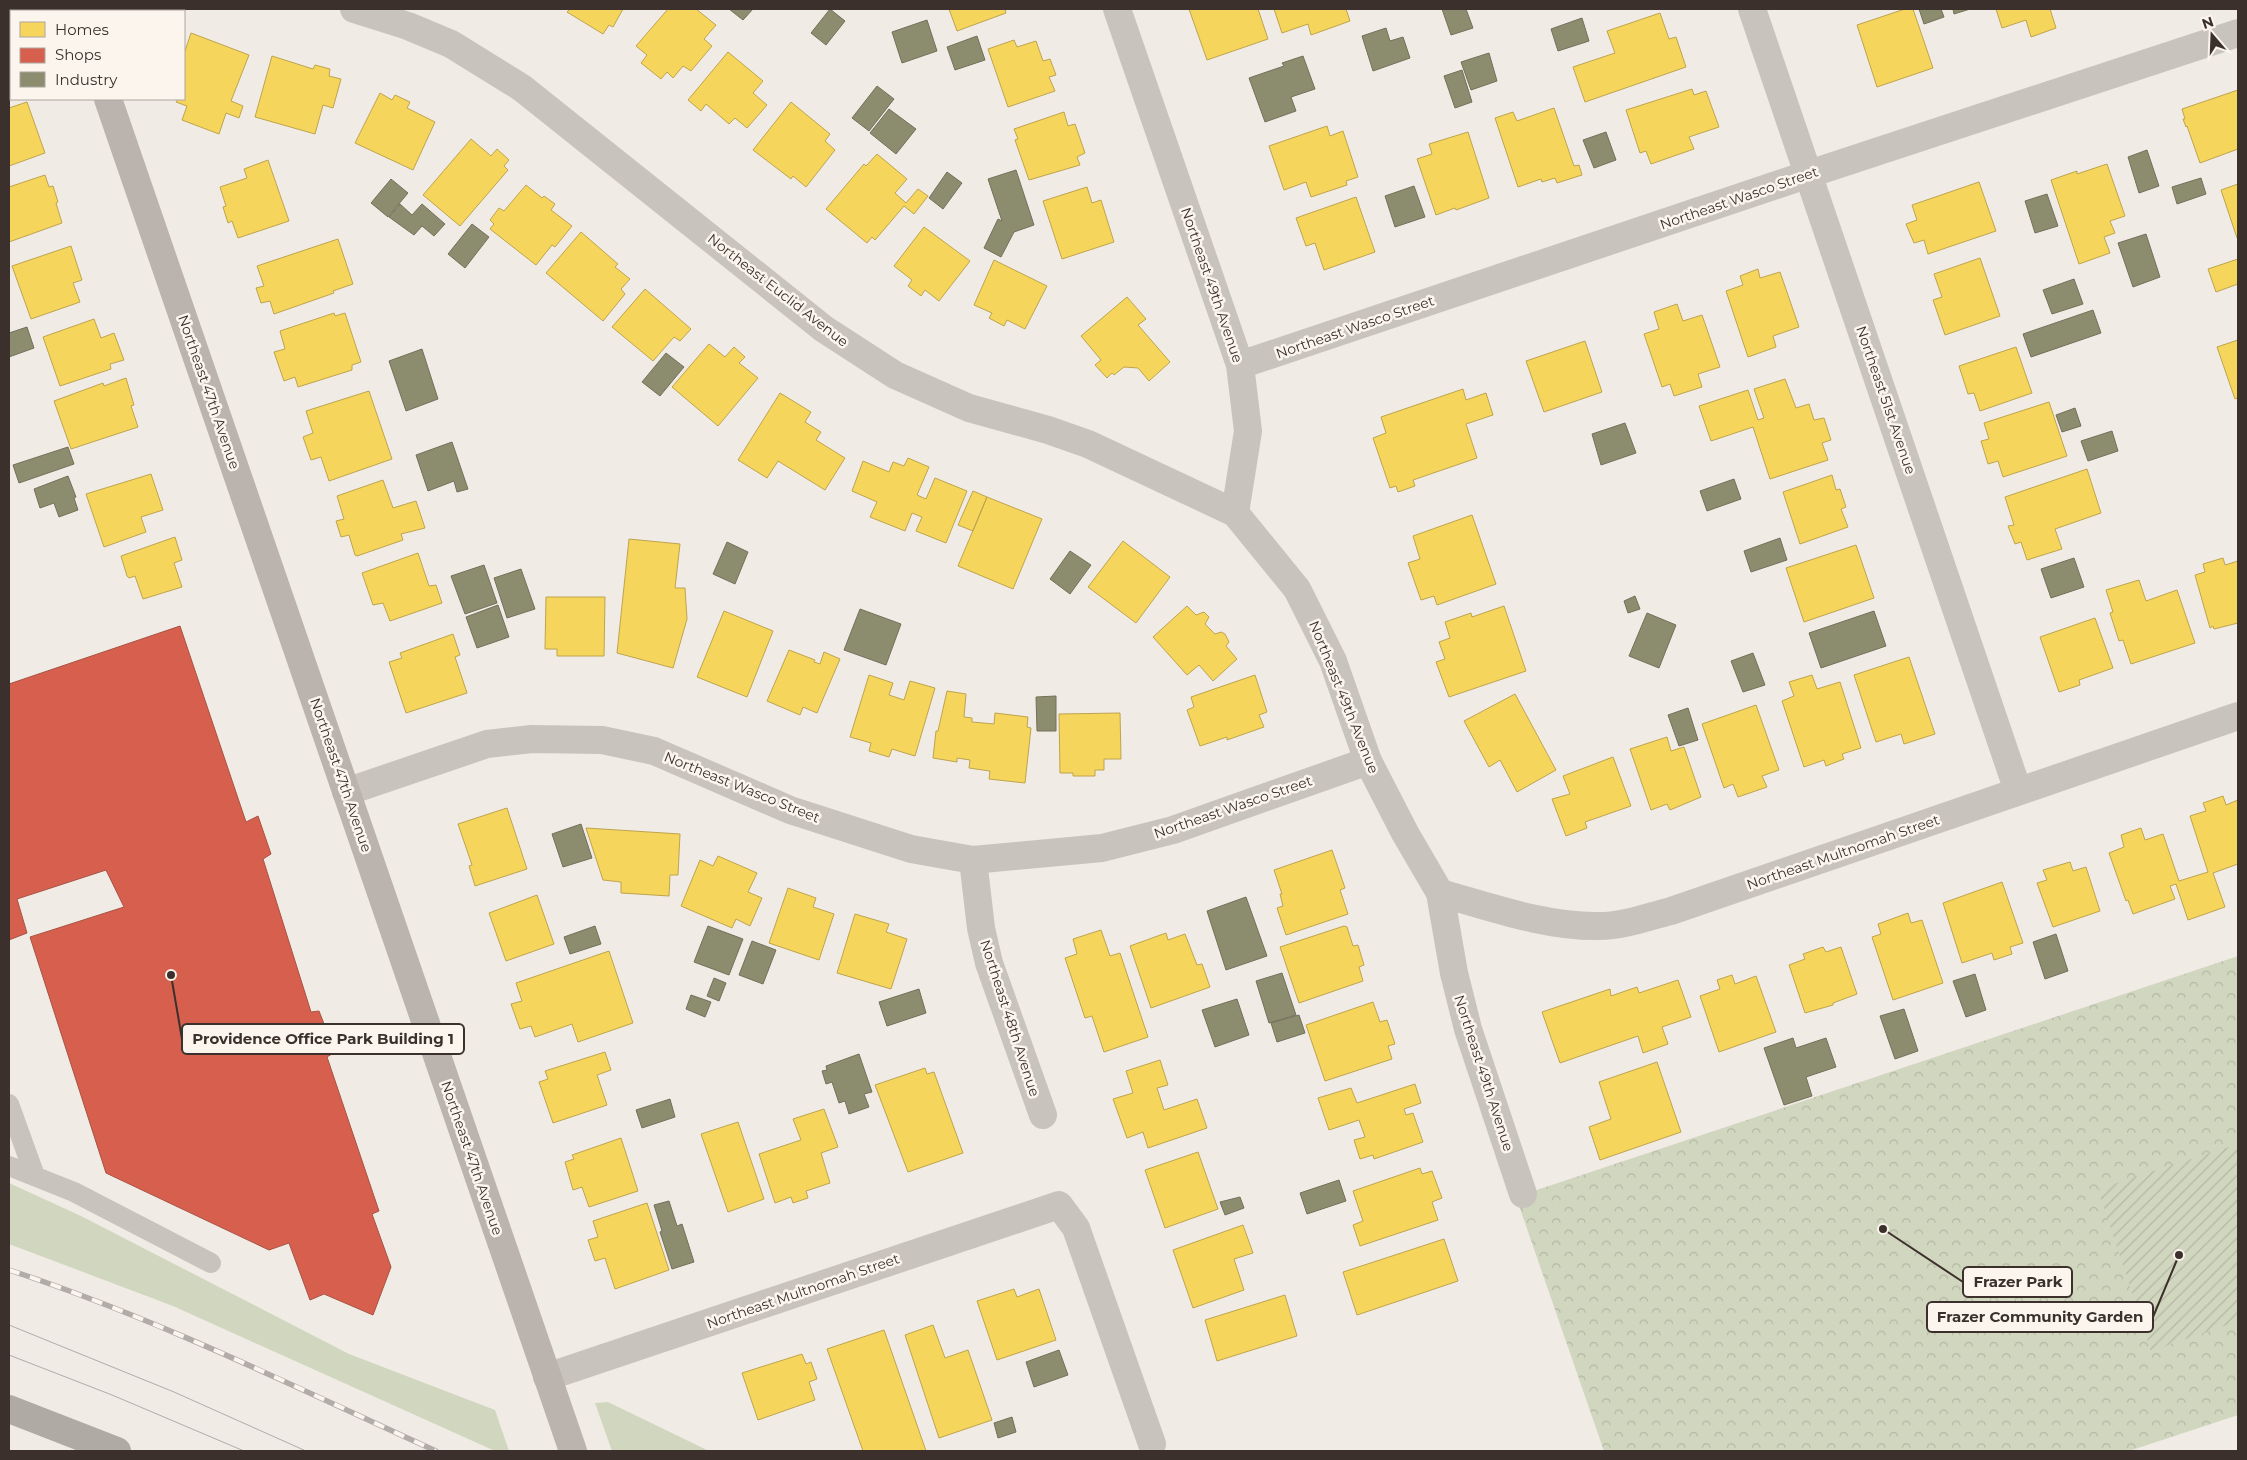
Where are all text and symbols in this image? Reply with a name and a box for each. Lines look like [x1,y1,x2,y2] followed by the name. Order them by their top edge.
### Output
[10,10,185,100] legend
[2187,10,2237,60] north arrow
[2199,12,2216,33] text: N
[55,20,109,39] text: Homes
[55,45,101,64] text: Shops
[55,70,118,89] text: Industry
[1657,162,1821,234] street label: Northeast Wasco Street
[1177,205,1247,365] street label: Northeast 49th Avenue
[704,229,852,351] street label: Northeast Euclid Avenue
[1273,291,1437,363] street label: Northeast Wasco Street
[174,312,244,472] street label: Northeast 47th Avenue
[1852,323,1920,477] street label: Northeast 51st Avenue
[1305,618,1383,776] street label: Northeast 49th Avenue
[306,695,376,855] street label: Northeast 47th Avenue
[662,748,823,827] street label: Northeast Wasco Street
[1151,771,1315,843] street label: Northeast Wasco Street
[1744,810,1942,894] street label: Northeast Multnomah Street
[976,937,1044,1099] street label: Northeast 48th Avenue
[1450,993,1518,1153] street label: Northeast 49th Avenue
[182,1024,464,1054] callout: Providence Office Park Building 1
[192,1029,454,1048] text: Providence Office Park Building 1
[437,1078,507,1238] street label: Northeast 47th Avenue
[704,1249,902,1333] street label: Northeast Multnomah Street
[1963,1267,2072,1297] callout: Frazer Park
[1973,1272,2063,1291] text: Frazer Park
[1927,1302,2153,1332] callout: Frazer Community Garden
[1937,1307,2143,1326] text: Frazer Community Garden

